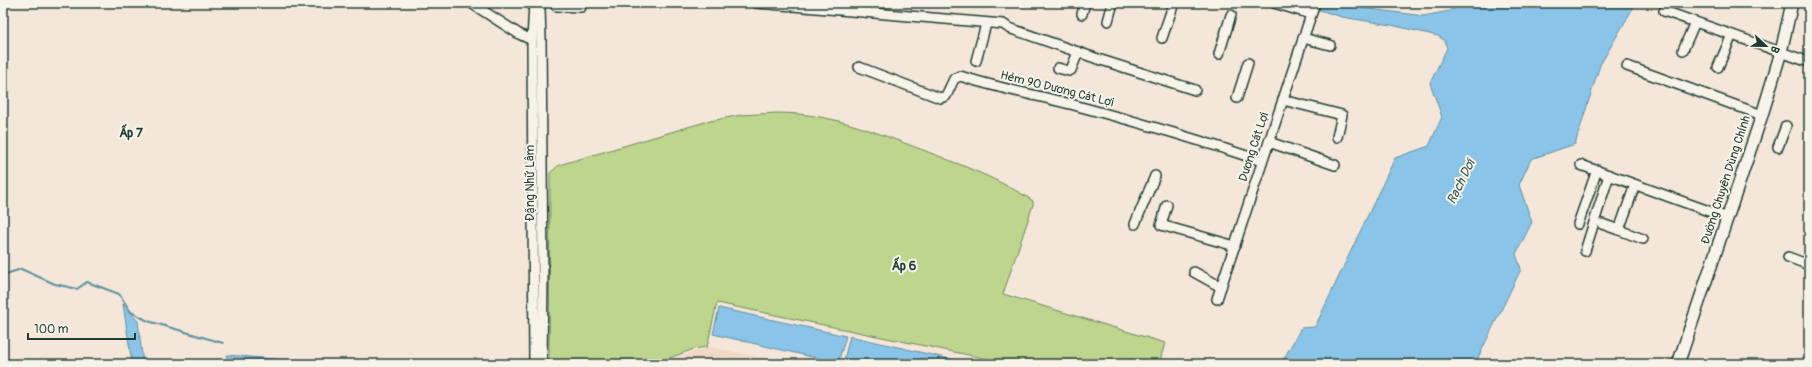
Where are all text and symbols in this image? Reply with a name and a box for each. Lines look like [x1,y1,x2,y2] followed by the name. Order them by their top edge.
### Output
[1746,26,1786,66] north arrow
[1768,44,1782,55] text: B
[999,68,1115,110] street label: Hẻm 90 Dương Cát Lợi
[1236,110,1272,184] street label: Dương Cát Lợi
[1698,113,1754,246] street label: Đường Chuyên Dùng Chính
[119,123,143,141] district label: Ấp 7
[523,144,538,221] street label: Đặng Nhữ Lâm
[1443,155,1480,207] water label: Rạch Dơi
[892,256,917,274] district label: Ấp 6
[28,315,135,341] scale bar
[34,322,69,337] text: 100 m

